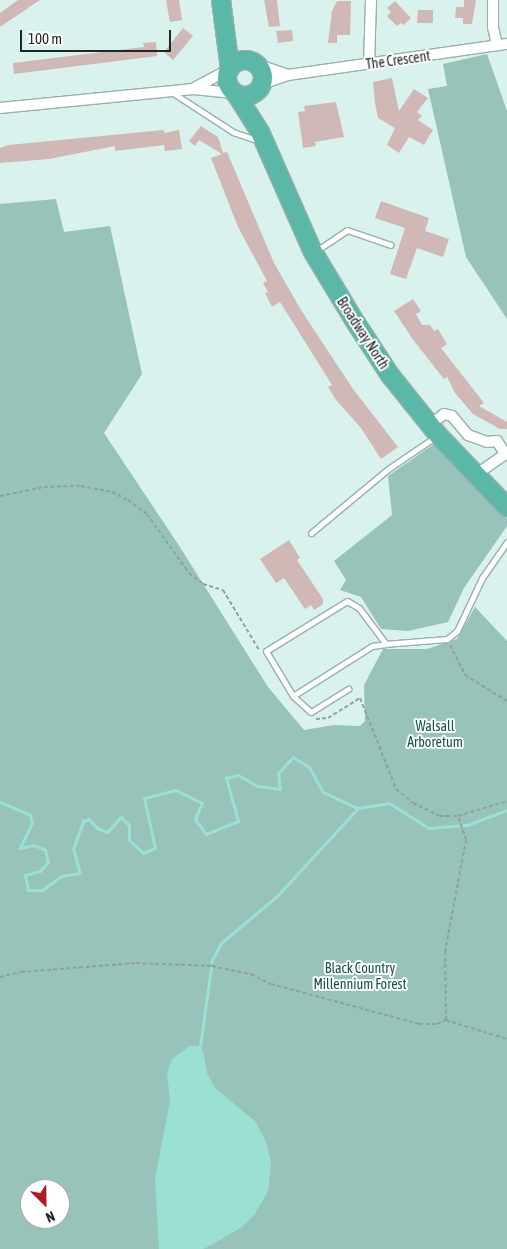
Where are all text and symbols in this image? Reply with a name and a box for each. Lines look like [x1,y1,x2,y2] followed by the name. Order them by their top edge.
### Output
[22,20,174,52] scale bar
[28,30,62,47] text: 100 m
[365,47,431,73] street label: The Crescent
[333,294,393,372] street label: Broadway North
[407,718,463,750] park label: Walsall Arboretum
[313,960,407,992] park label: Black Country Millennium Forest
[20,1179,70,1229] north arrow
[44,1208,57,1226] text: N

